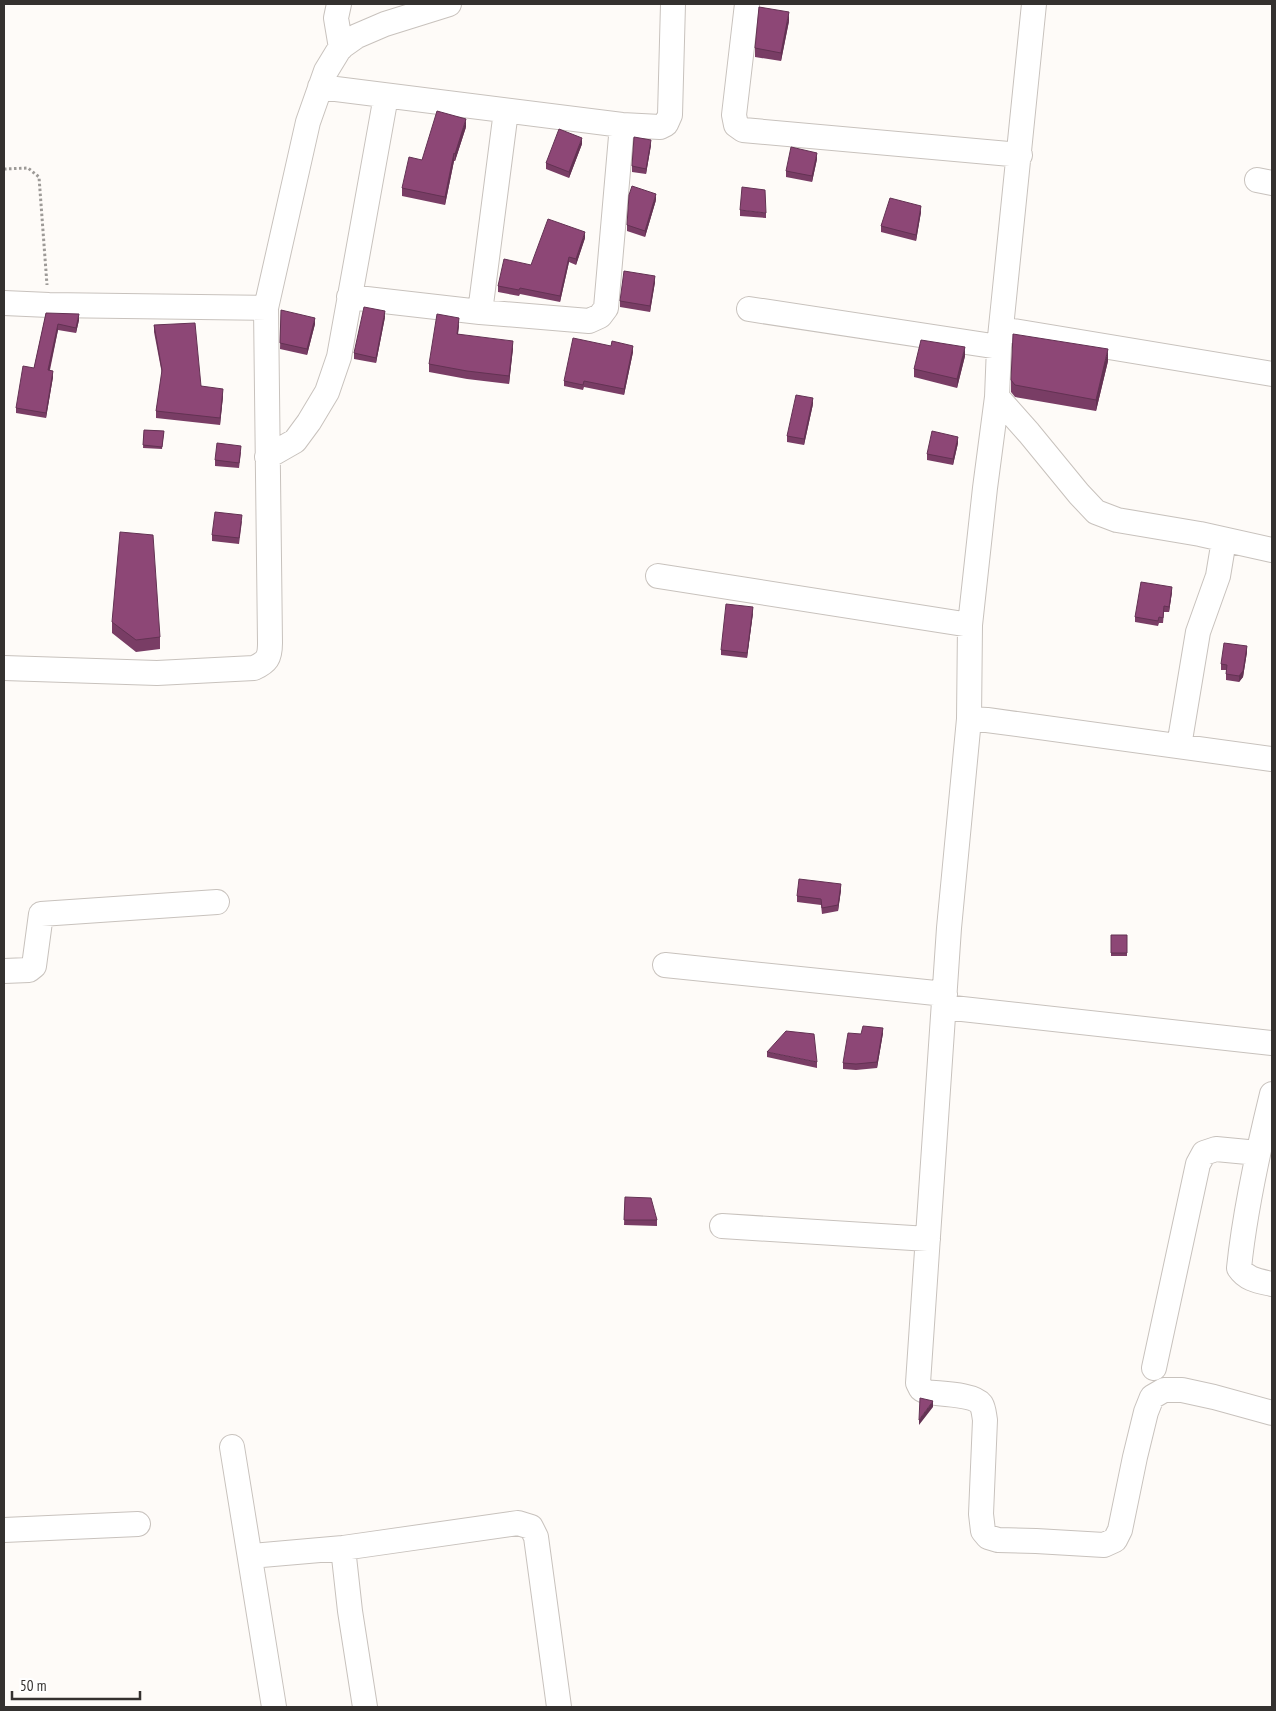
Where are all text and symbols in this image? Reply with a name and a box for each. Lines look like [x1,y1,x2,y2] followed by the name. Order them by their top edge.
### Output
[12,1668,140,1700] scale bar
[20,1676,46,1695] text: 50 m

